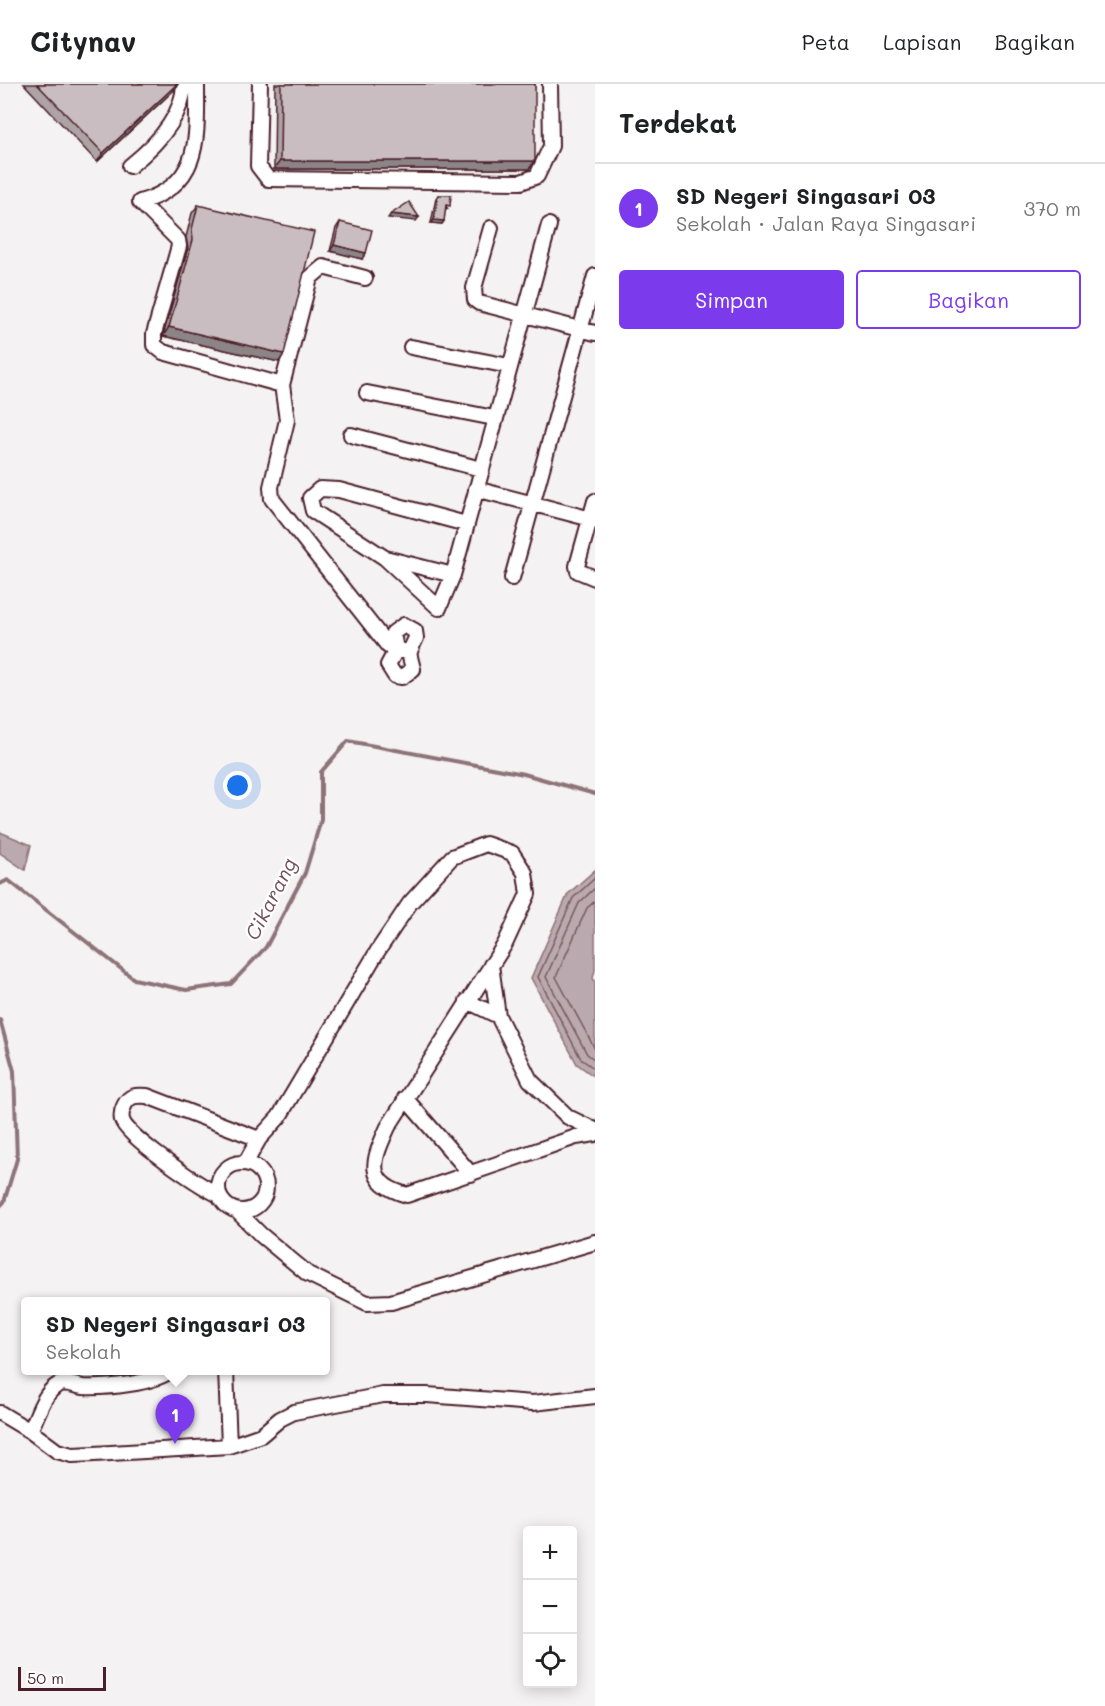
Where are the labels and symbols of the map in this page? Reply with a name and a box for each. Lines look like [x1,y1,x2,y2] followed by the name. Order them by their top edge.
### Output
[223,771,252,800] your location
[238,853,302,944] water label: Cikarang
[156,1394,195,1444] pin: 1
[18,1664,106,1692] scale bar

